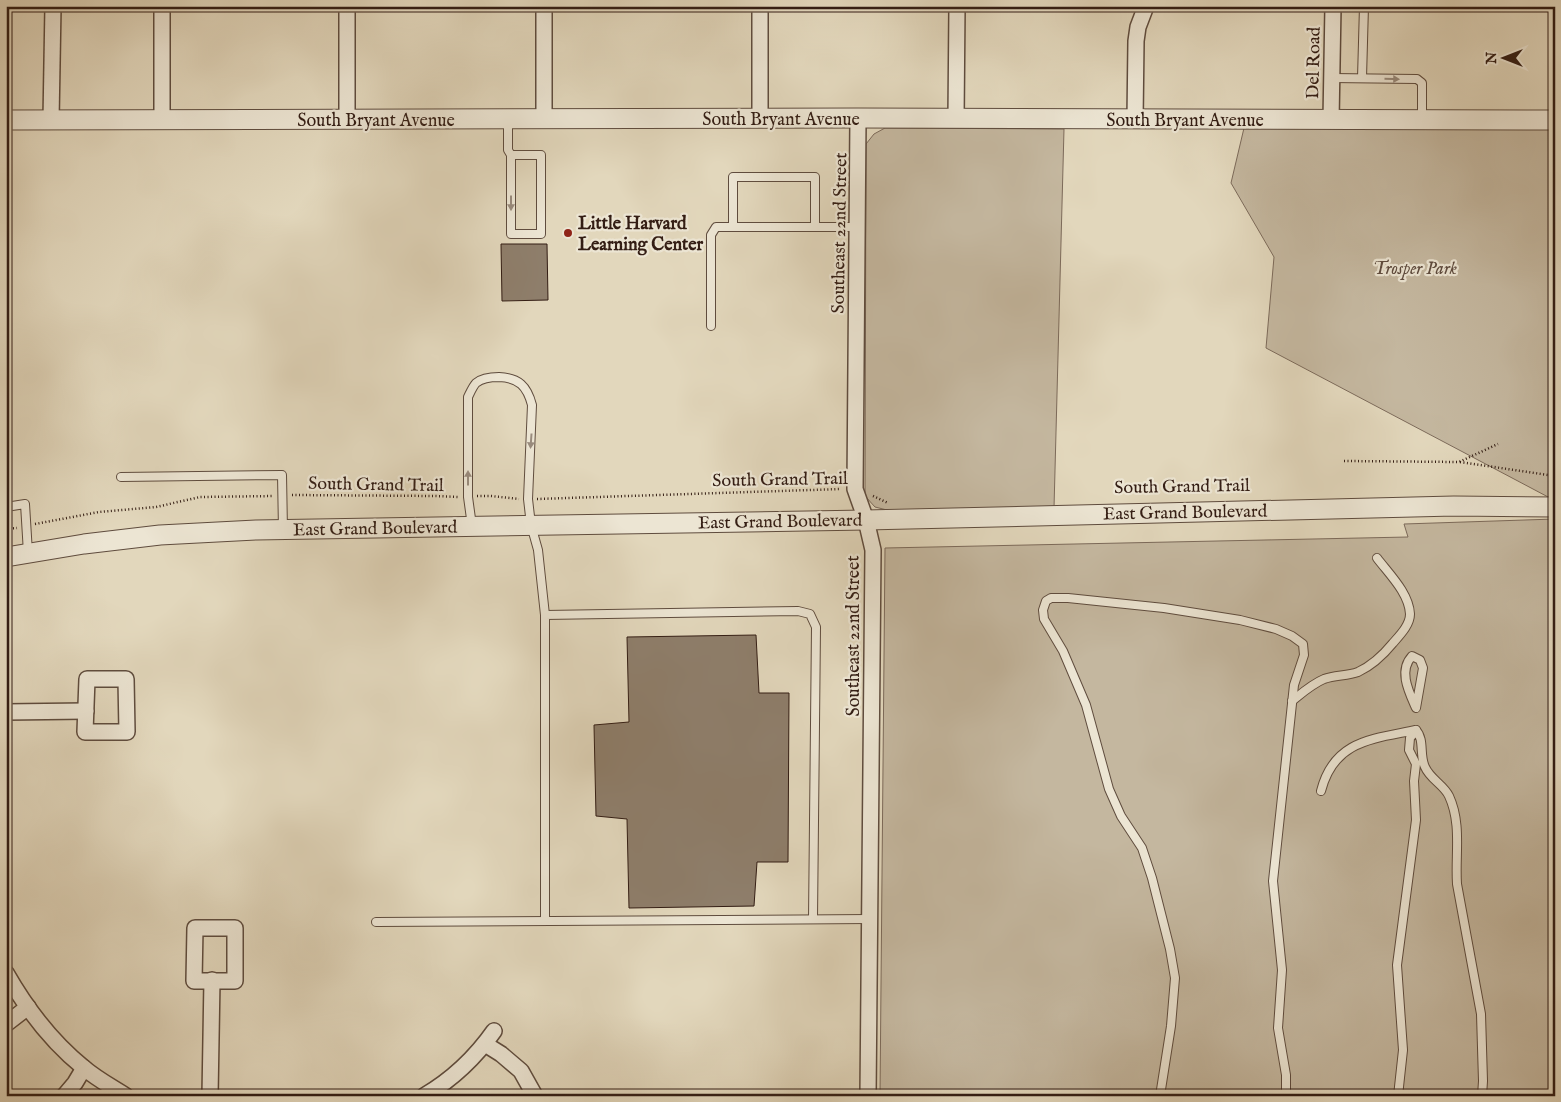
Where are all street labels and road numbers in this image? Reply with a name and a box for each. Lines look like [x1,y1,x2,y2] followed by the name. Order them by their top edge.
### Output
[1302,26,1327,99] street label: Del Road
[702,109,860,132] street label: South Bryant Avenue
[297,110,455,133] street label: South Bryant Avenue
[1106,110,1264,133] street label: South Bryant Avenue
[828,152,853,314] street label: Southeast 22nd Street
[712,468,848,493] street label: South Grand Trail
[308,473,444,498] street label: South Grand Trail
[1114,475,1250,500] street label: South Grand Trail
[1103,501,1268,526] street label: East Grand Boulevard
[698,510,863,535] street label: East Grand Boulevard
[293,517,458,542] street label: East Grand Boulevard
[843,555,866,717] street label: Southeast 22nd Street

